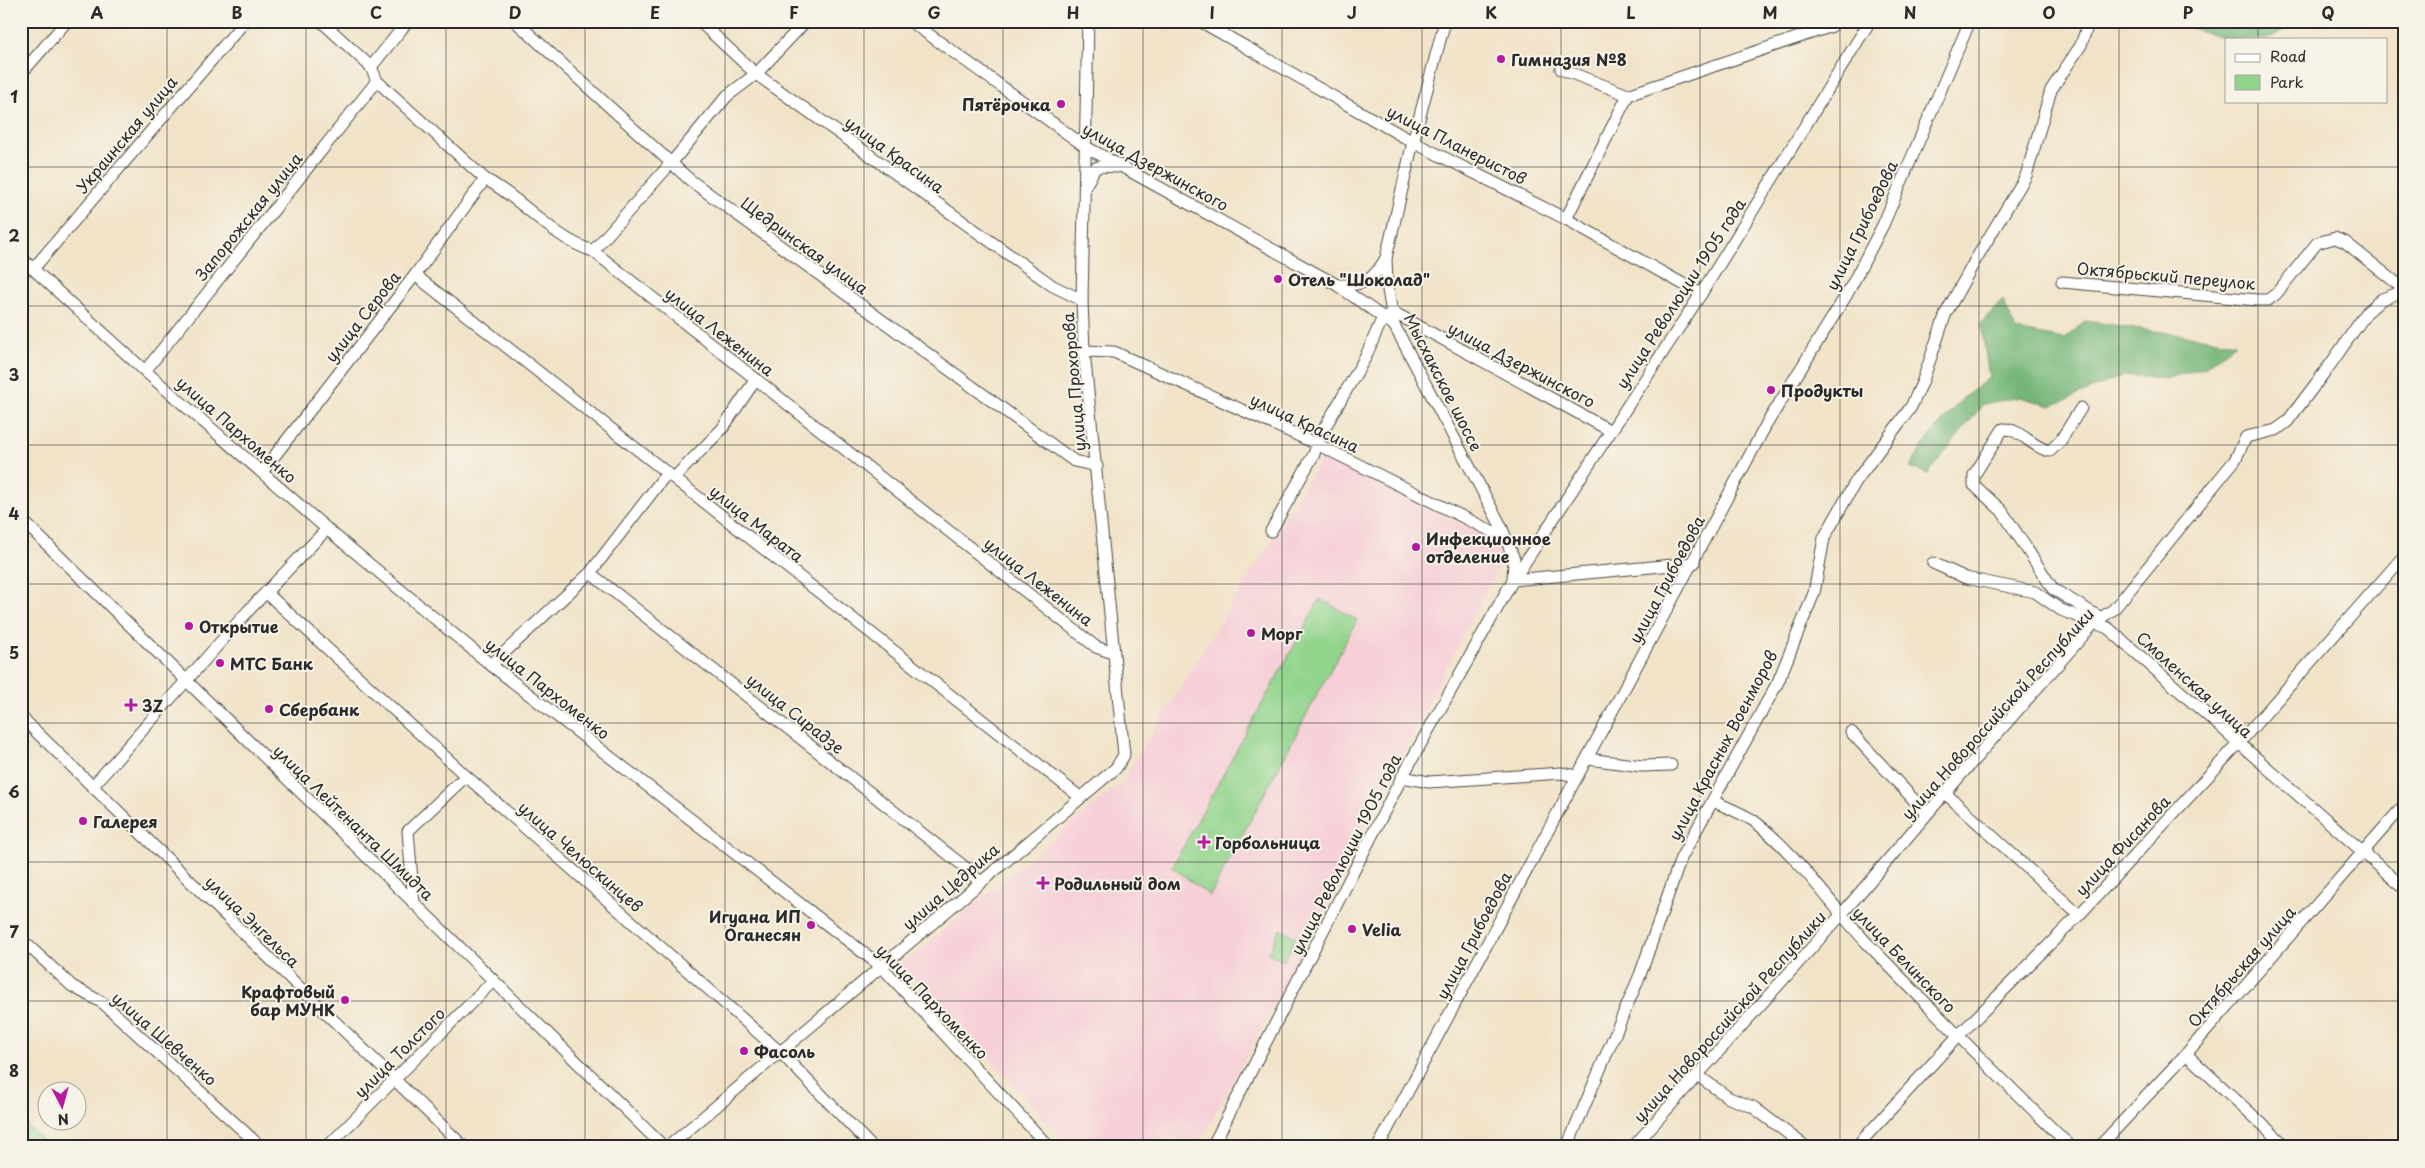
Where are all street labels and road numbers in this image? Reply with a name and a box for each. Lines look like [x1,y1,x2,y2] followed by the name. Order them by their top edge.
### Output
[70,70,182,198] street label: Украинская улица
[1383,98,1531,190] street label: улица Планеристов
[840,110,950,198] street label: улица Красина
[1079,116,1233,216] street label: улица Дзержинского
[189,147,307,285] street label: Запорожская улица
[1819,156,1903,294] street label: улица Грибоедова
[736,190,874,300] street label: Щедринская улица
[1609,193,1751,393] street label: улица Революции 1905 года
[2076,255,2257,295] street label: Октябрьский переулок
[319,265,405,367] street label: улица Серова
[660,281,780,381] street label: улица Леженина
[1399,309,1489,455] street label: Мысхакское шоссе
[1055,312,1091,452] street label: улица Прохорова
[1444,315,1600,413] street label: улица Дзержинского
[172,370,302,488] street label: улица Пархоменко
[1247,386,1363,458] street label: улица Красина
[705,479,809,567] street label: улица Марата
[1622,511,1710,647] street label: улица Грибоедова
[979,531,1099,631] street label: улица Леженина
[1895,602,2099,824] street label: улица Новороссийской Республики
[2132,625,2258,743] street label: Смоленская улица
[481,632,616,744] street label: улица Пархоменко
[1662,646,1782,844] street label: улица Красных Военморов
[742,667,850,759] street label: улица Сирадзе
[268,739,440,906] street label: улица Лейтенанта Шмидта
[1284,749,1406,959] street label: улица Революции 1905 года
[2069,789,2175,901] street label: улица Фисанова
[513,795,649,917] street label: улица Челюскинцев
[896,837,1004,935] street label: улица Цедрика
[1429,867,1517,1003] street label: улица Грибоедова
[200,870,306,972] street label: улица Энгельса
[1848,900,1962,1018] street label: улица Белинского
[2181,900,2301,1032] street label: Октябрьская улица
[1627,905,1831,1127] street label: улица Новороссийской Республики
[871,938,995,1064] street label: улица Пархоменко
[107,985,223,1091] street label: улица Шевченко
[348,1001,450,1103] street label: улица Толстого

